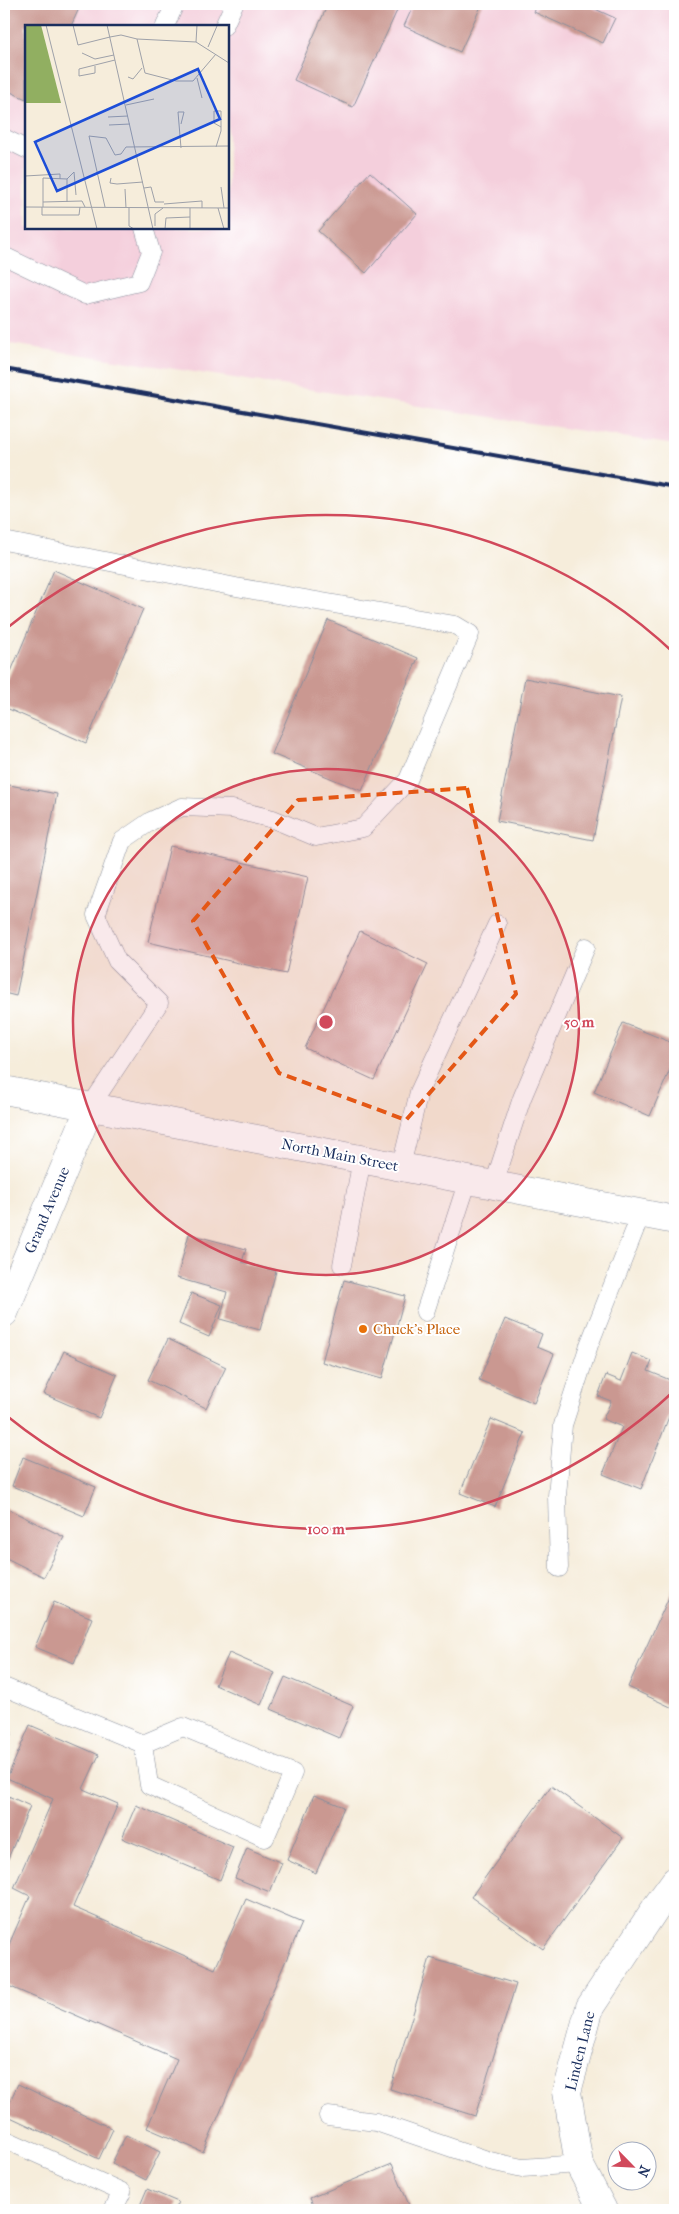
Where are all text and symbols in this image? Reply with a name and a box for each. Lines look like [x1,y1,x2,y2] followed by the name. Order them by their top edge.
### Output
[25,25,229,229] inset map
[317,1013,335,1031] centre of rings
[564,1013,595,1031] text: 50 m
[280,1135,401,1175] street label: North Main Street
[21,1163,74,1256] street label: Grand Avenue
[373,1320,461,1338] place label: Chuck's Place
[357,1323,369,1335] marker: Chuck's Place
[307,1520,345,1538] text: 100 m
[561,2009,599,2093] street label: Linden Lane
[606,2142,656,2192] north arrow
[633,2163,653,2180] text: N

